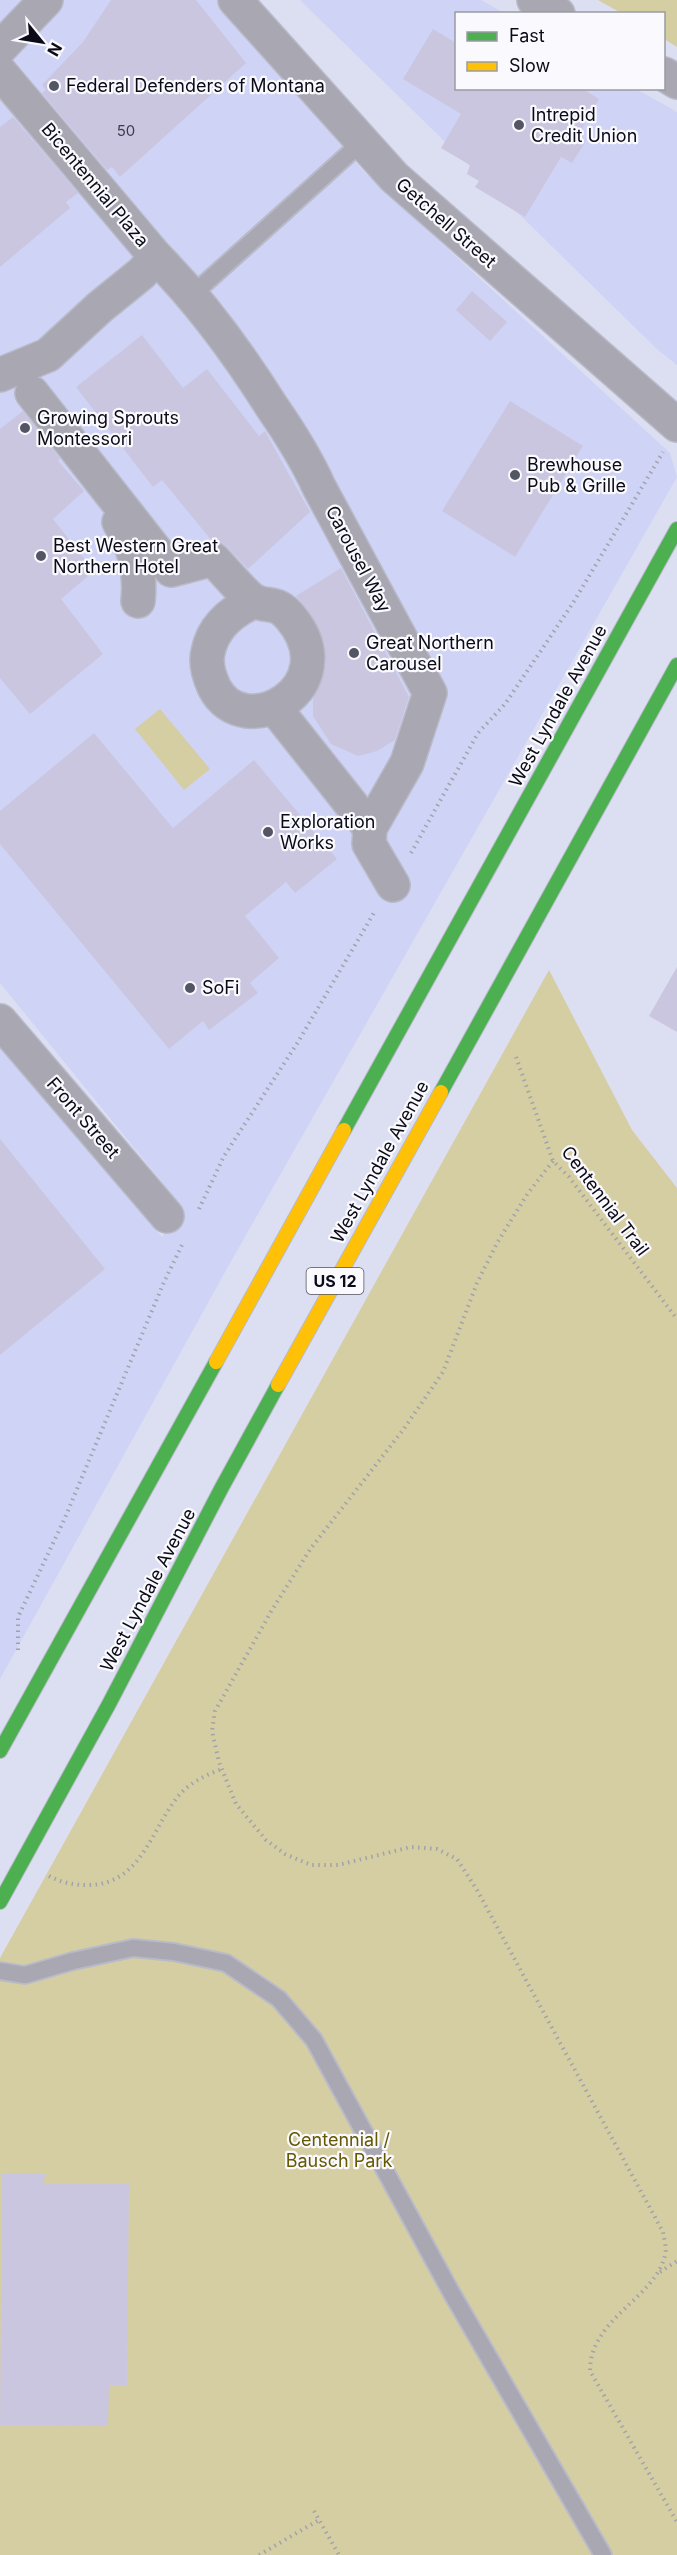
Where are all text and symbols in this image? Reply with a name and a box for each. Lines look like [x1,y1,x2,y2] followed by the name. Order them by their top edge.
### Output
[12,12,72,72] north arrow
[455,12,665,90] legend
[509,25,545,46] text: Fast
[43,39,67,60] text: N
[509,55,550,76] text: Slow
[66,75,325,96] place label: Federal Defenders of Montana
[47,79,61,93] marker: Federal Defenders of Montana
[531,104,637,146] place label: Intrepid Credit Union
[512,118,526,132] marker: Intrepid Credit Union
[38,119,153,251] street label: Bicentennial Plaza
[117,121,135,140] house number: 50
[392,173,501,272] street label: Getchell Street
[37,407,179,449] place label: Growing Sprouts Montessori
[18,421,32,435] marker: Growing Sprouts Montessori
[527,454,626,496] place label: Brewhouse Pub & Grille
[508,468,522,482] marker: Brewhouse Pub & Grille
[322,502,395,616] street label: Carousel Way
[53,535,218,577] place label: Best Western Great Northern Hotel
[34,549,48,563] marker: Best Western Great Northern Hotel
[504,621,611,790] street label: West Lyndale Avenue
[366,632,494,674] place label: Great Northern Carousel
[347,646,361,660] marker: Great Northern Carousel
[280,811,375,853] place label: Exploration Works
[261,825,275,839] marker: Exploration Works
[202,977,239,998] place label: SoFi
[183,981,197,995] marker: SoFi
[43,1073,124,1162] street label: Front Street
[326,1077,433,1246] street label: West Lyndale Avenue
[557,1142,653,1260] street label: Centennial Trail
[306,1268,364,1294] road number: US 12
[96,1505,199,1675] street label: West Lyndale Avenue
[286,2129,392,2171] park label: Centennial / Bausch Park

